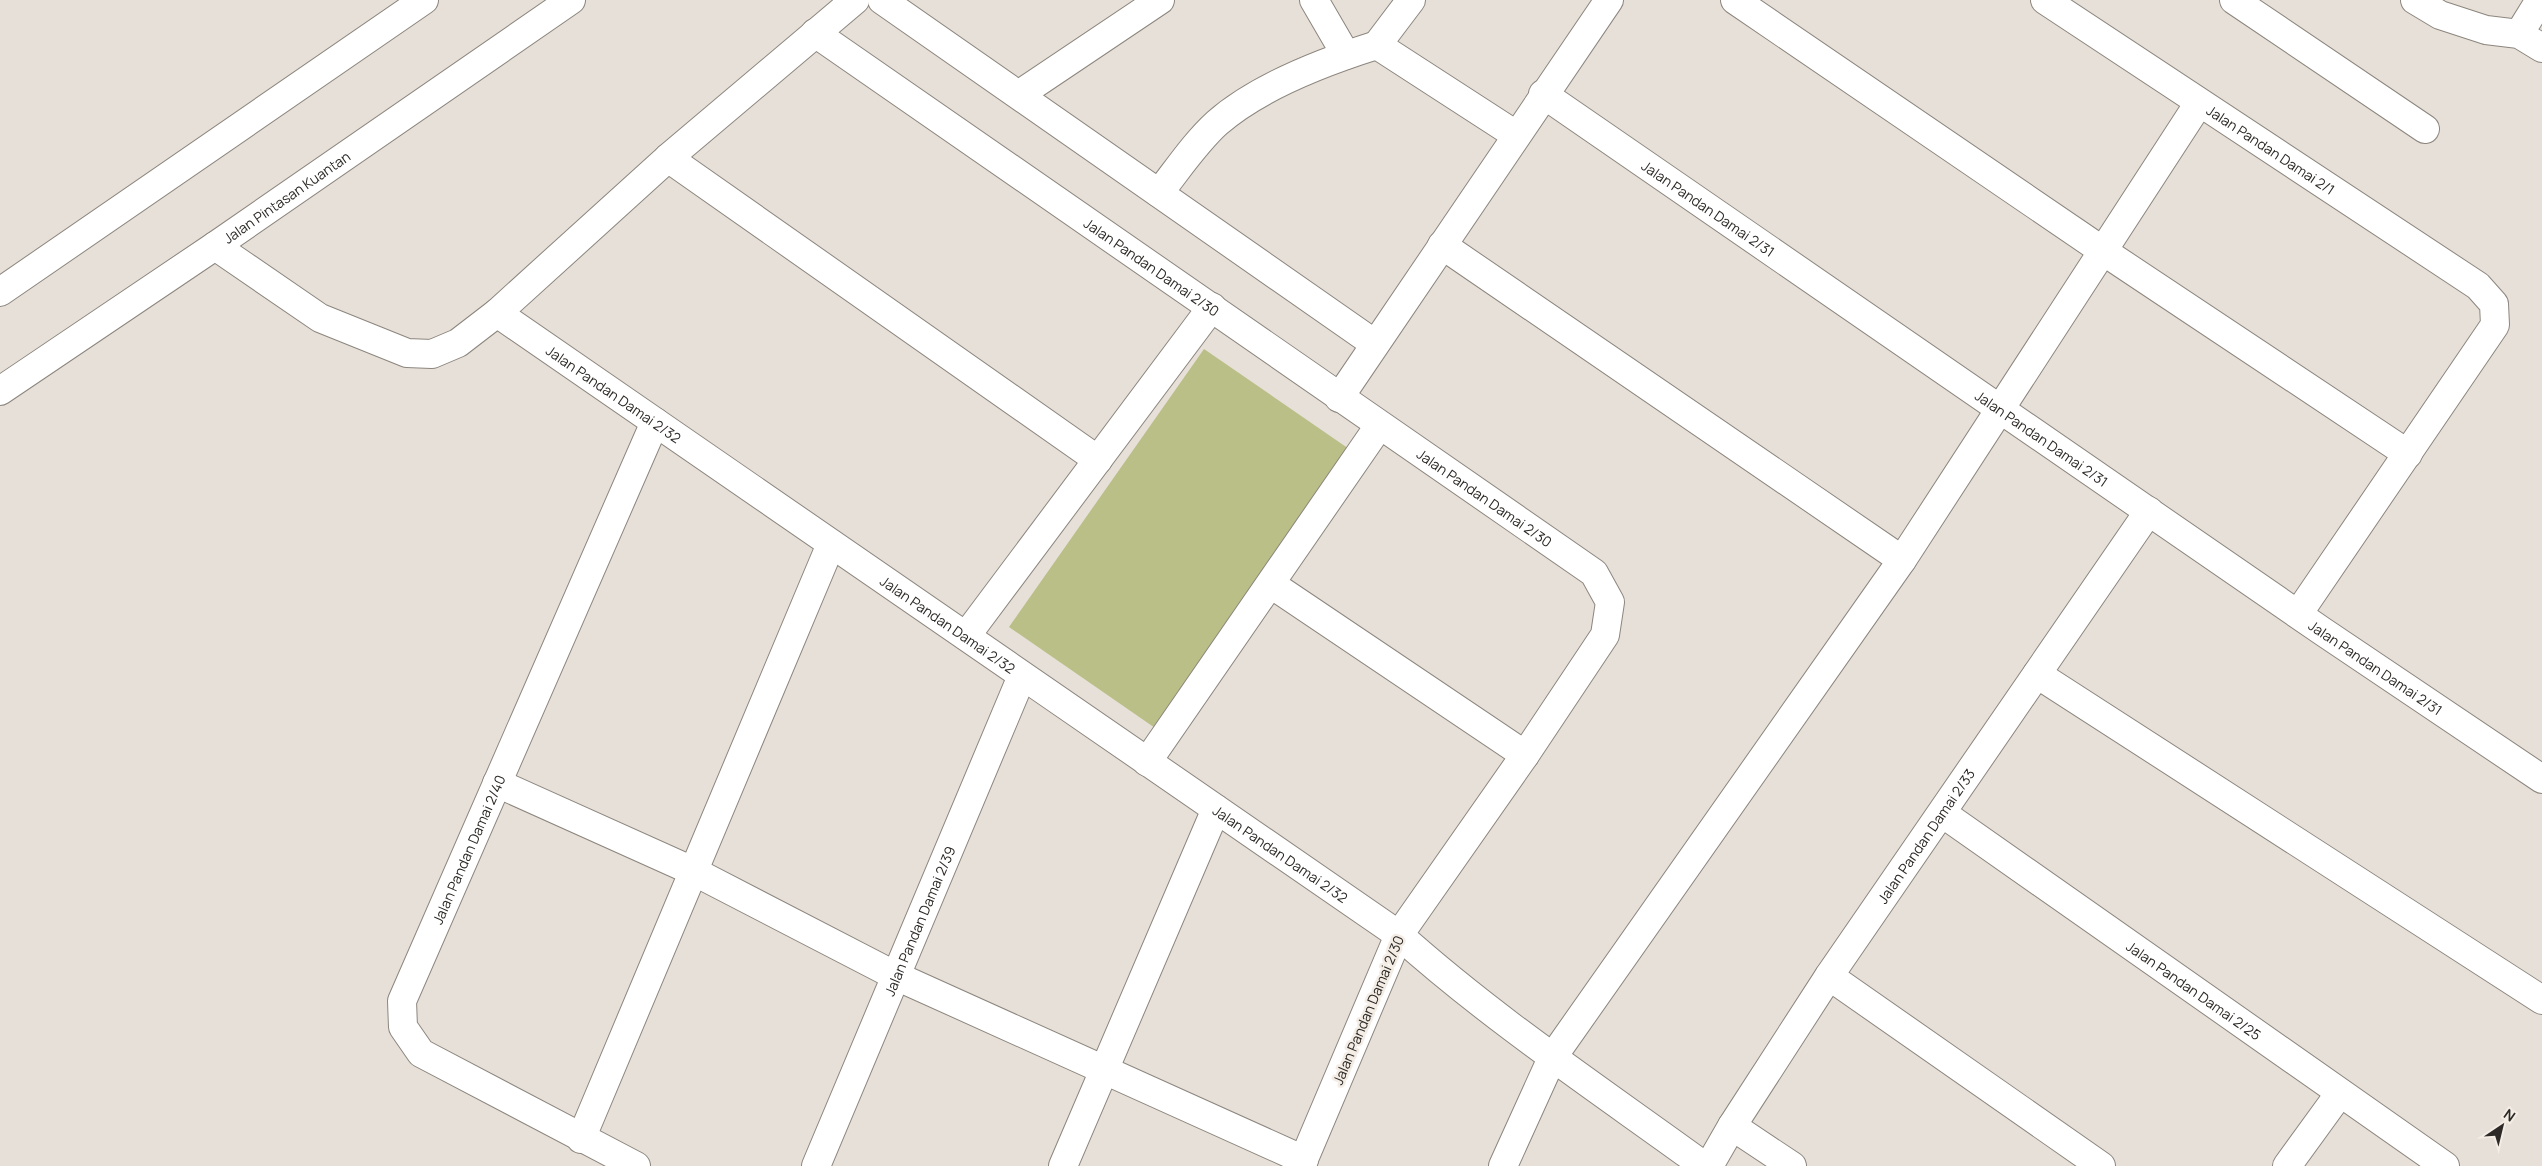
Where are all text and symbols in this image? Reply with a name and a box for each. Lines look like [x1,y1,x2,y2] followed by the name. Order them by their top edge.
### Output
[2203,100,2339,199] street label: Jalan Pandan Damai 2/1
[219,146,353,247] street label: Jalan Pintasan Kuantan
[1638,156,1779,261] street label: Jalan Pandan Damai 2/31
[1081,213,1223,320] street label: Jalan Pandan Damai 2/30
[543,340,685,447] street label: Jalan Pandan Damai 2/32
[1972,385,2112,490] street label: Jalan Pandan Damai 2/31
[1413,444,1556,551] street label: Jalan Pandan Damai 2/30
[877,571,1019,677] street label: Jalan Pandan Damai 2/32
[2305,615,2446,719] street label: Jalan Pandan Damai 2/31
[1872,765,1979,907] street label: Jalan Pandan Damai 2/33
[427,772,509,927] street label: Jalan Pandan Damai 2/40
[1209,800,1352,907] street label: Jalan Pandan Damai 2/32
[879,843,959,999] street label: Jalan Pandan Damai 2/39
[1328,932,1408,1088] street label: Jalan Pandan Damai 2/30
[2123,936,2265,1044] street label: Jalan Pandan Damai 2/25
[2477,1101,2527,1151] north arrow
[2500,1104,2519,1126] text: N

